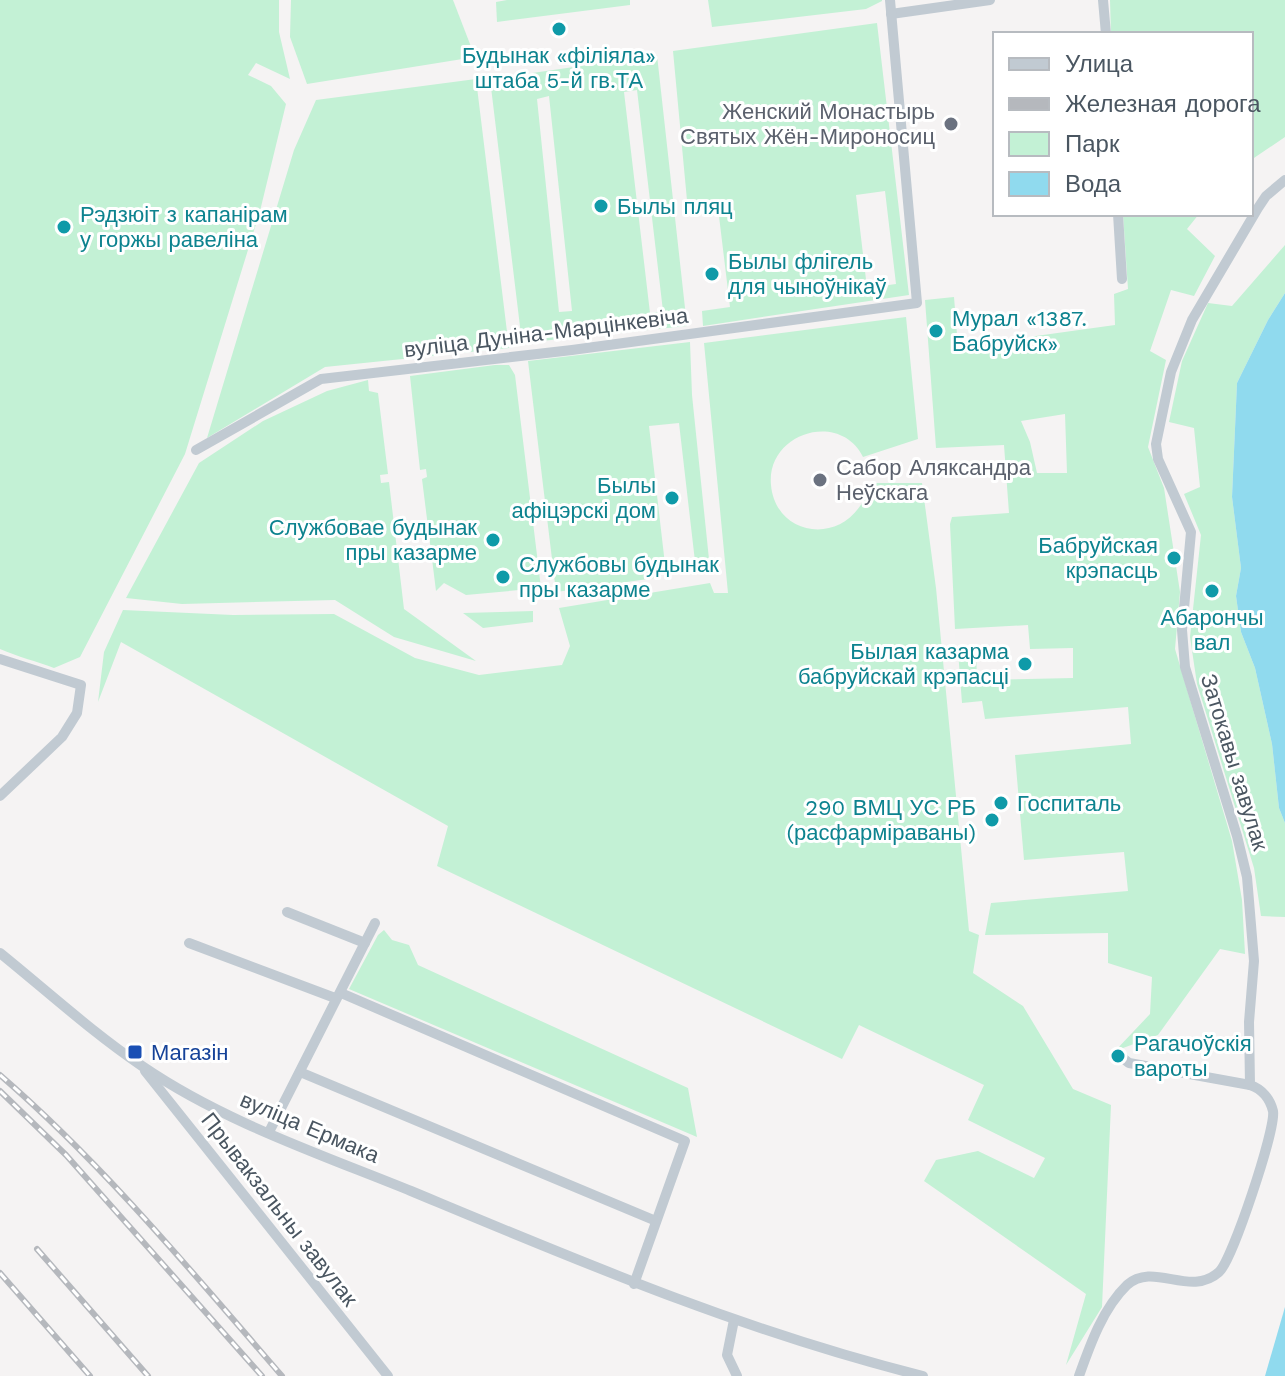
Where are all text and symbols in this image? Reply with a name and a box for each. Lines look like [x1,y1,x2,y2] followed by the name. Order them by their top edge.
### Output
[550,20,568,38] marker: Будынак «філіяла» штаба 5-й гв.ТА
[993,32,1253,216] legend
[462,43,656,93] place label: Будынак «філіяла» штаба 5-й гв.ТА
[1065,50,1134,78] text: Улица
[1065,90,1261,118] text: Железная дорога
[680,99,935,149] place label: Женский Монастырь Святых Жён-Мироносиц
[942,115,960,133] marker: Женский Монастырь Святых Жён-Мироносиц
[1065,130,1120,158] text: Парк
[1065,170,1122,198] text: Вода
[617,194,733,219] place label: Былы пляц
[592,197,610,215] marker: Былы пляц
[80,202,288,252] place label: Рэдзюіт з капанірам у горжы равеліна
[55,218,73,236] marker: Рэдзюіт з капанірам у горжы равеліна
[728,249,886,299] place label: Былы флігель для чыноўнікаў
[703,265,721,283] marker: Былы флігель для чыноўнікаў
[403,303,690,362] street label: вуліца Дуніна-Марцінкевіча
[952,306,1087,356] place label: Мурал «1387. Бабруйск»
[927,322,945,340] marker: Мурал «1387. Бабруйск»
[836,455,1032,505] place label: Сабор Аляксандра Неўскага
[811,471,829,489] marker: Сабор Аляксандра Неўскага
[512,473,656,523] place label: Былы афіцэрскі дом
[663,489,681,507] marker: Былы афіцэрскі дом
[269,515,477,565] place label: Службовае будынак пры казарме
[484,531,502,549] marker: Службовае будынак пры казарме
[1038,533,1158,583] place label: Бабруйская крэпасць
[1165,549,1183,567] marker: Бабруйская крэпасць
[519,552,719,602] place label: Службовы будынак пры казарме
[494,568,512,586] marker: Службовы будынак пры казарме
[1203,582,1221,600] marker: Абарончы вал
[1161,605,1263,655] place label: Абарончы вал
[798,639,1010,689] place label: Былая казарма бабруйскай крэпасці
[1016,655,1034,673] marker: Былая казарма бабруйскай крэпасці
[1196,671,1273,854] street label: Затокавы завулак
[1017,791,1121,816] place label: Госпиталь
[992,794,1010,812] marker: Госпиталь
[786,795,976,845] place label: 290 ВМЦ УС РБ (расфарміраваны)
[983,811,1001,829] marker: 290 ВМЦ УС РБ (расфарміраваны)
[1134,1031,1252,1081] place label: Рагачоўскія вароты
[151,1040,228,1065] place label: Магазін
[126,1043,144,1061] marker: Магазін
[1109,1047,1127,1065] marker: Рагачоўскія вароты
[237,1087,384,1168] street label: вуліца Ермака
[196,1108,363,1311] street label: Прывакзальны завулак

